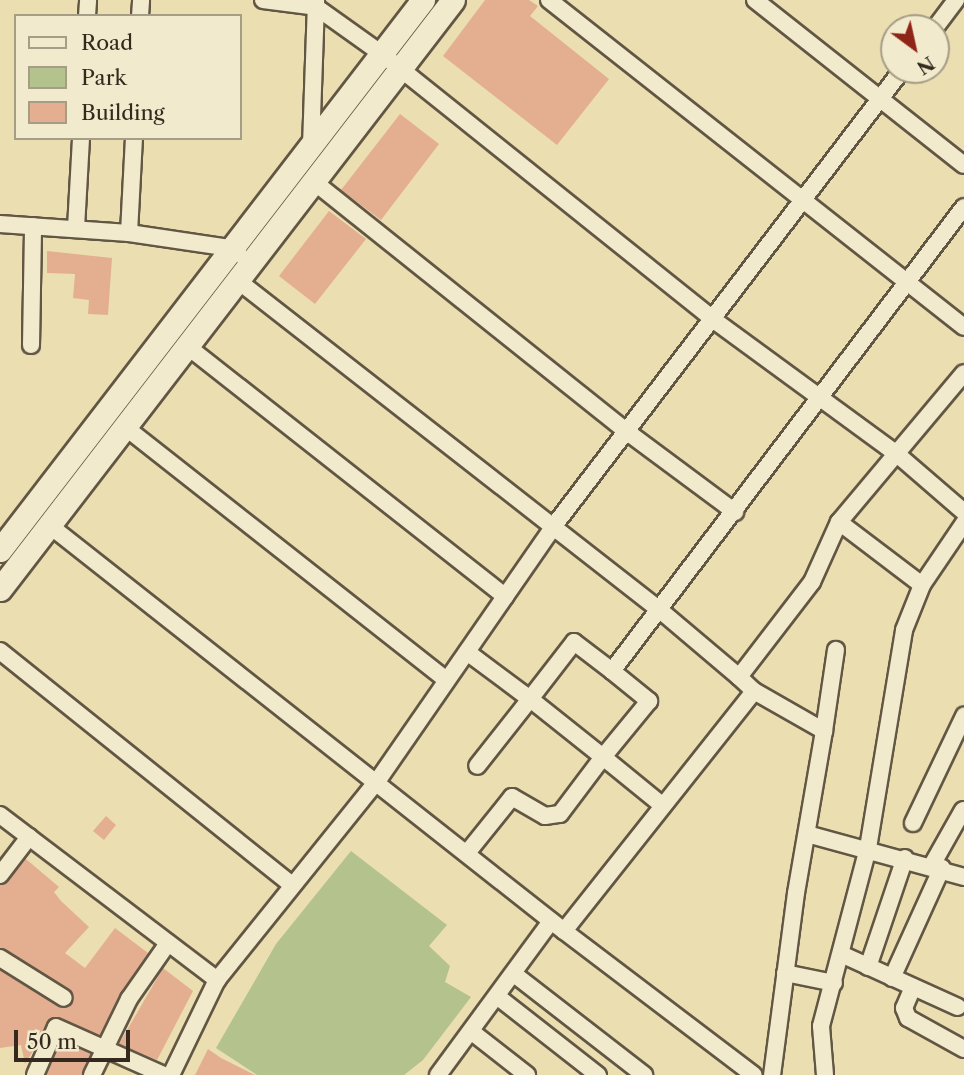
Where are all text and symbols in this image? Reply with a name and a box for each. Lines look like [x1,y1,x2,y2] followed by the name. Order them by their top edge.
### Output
[14,14,242,140] legend
[880,14,950,84] north arrow
[81,30,133,55] text: Road
[912,51,939,79] text: N
[81,65,127,90] text: Park
[81,100,165,125] text: Building
[18,1016,133,1060] scale bar
[27,1029,77,1054] text: 50 m

